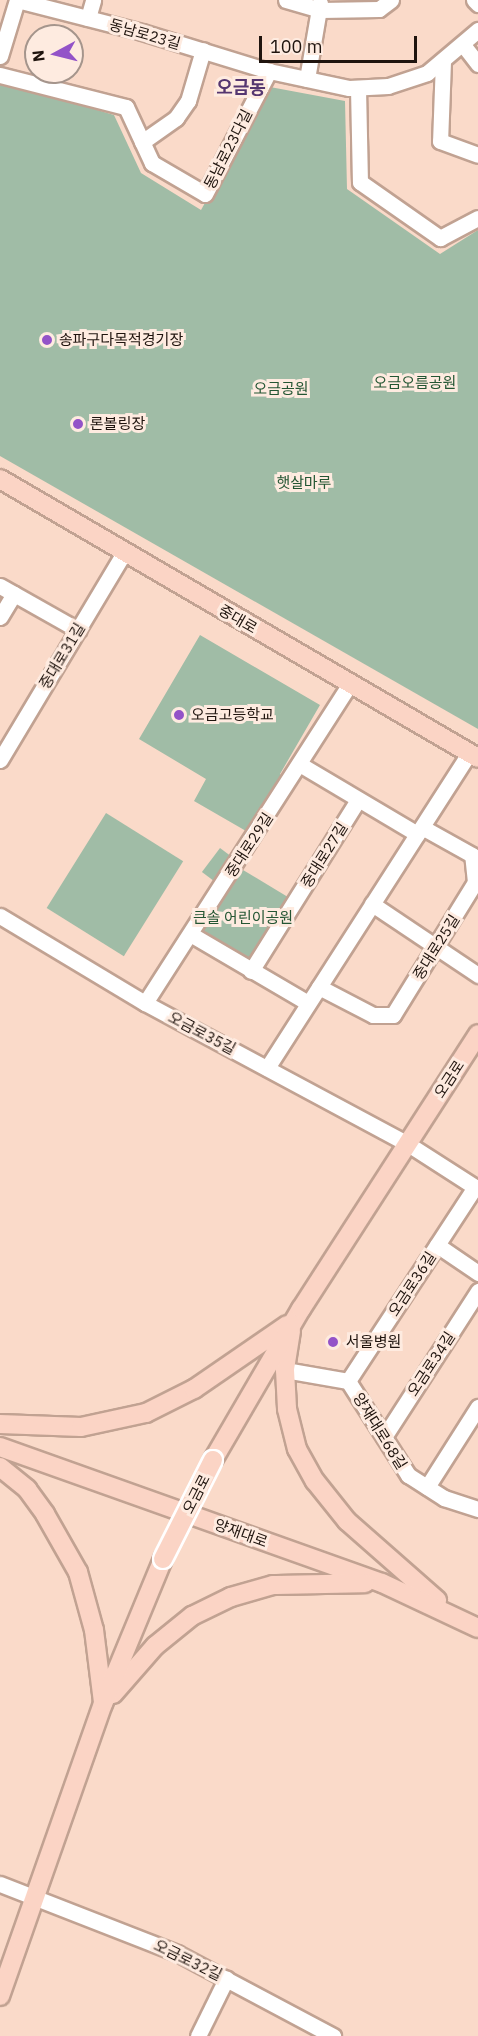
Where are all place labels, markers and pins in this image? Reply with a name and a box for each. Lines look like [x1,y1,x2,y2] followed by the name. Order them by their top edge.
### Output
[59,331,183,349] place label: 송파구다목적경기장
[40,333,54,347] marker: 송파구다목적경기장
[90,415,145,433] place label: 론볼링장
[71,417,85,431] marker: 론볼링장
[191,706,274,724] place label: 오금고등학교
[172,708,186,722] marker: 오금고등학교
[324,1333,342,1351] marker: 서울병원
[346,1333,401,1351] place label: 서울병원

